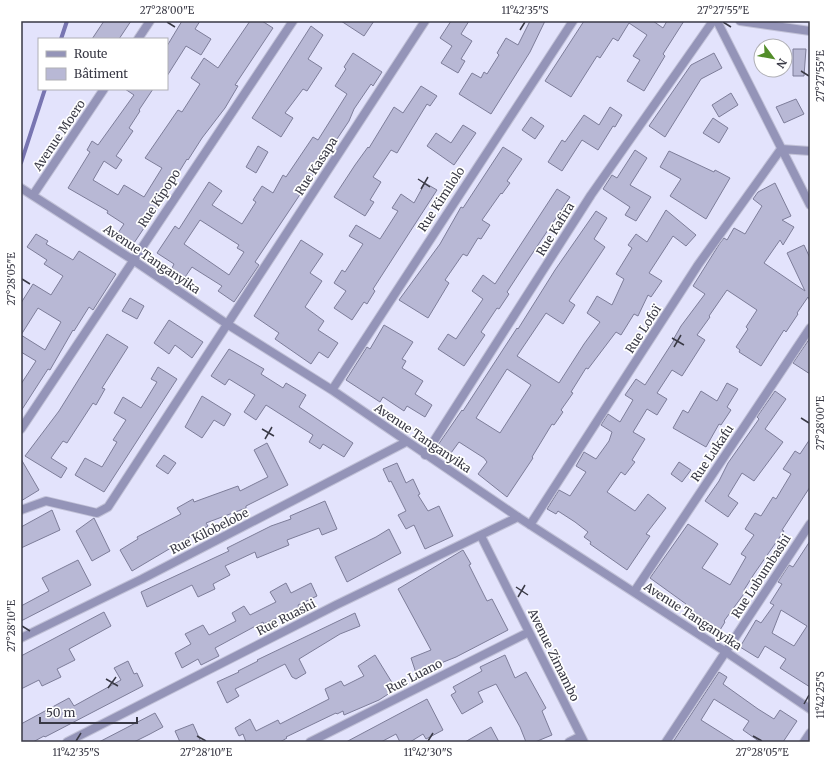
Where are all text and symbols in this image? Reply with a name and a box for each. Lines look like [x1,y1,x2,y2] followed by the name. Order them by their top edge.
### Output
[140,4,195,17] text: 27°28'00"E
[501,4,549,17] text: 11°42'35"S
[697,4,750,17] text: 27°27'55"E
[38,38,168,90] legend
[753,38,793,78] north arrow
[74,46,107,61] text: Route
[814,49,827,102] text: 27°27'55"E
[773,56,790,71] text: N
[74,66,128,81] text: Bâtiment
[29,97,88,174] street label: Avenue Moero
[292,134,341,198] street label: Rue Kasapa
[414,164,468,234] street label: Rue Kimilolo
[135,166,183,230] street label: Rue Kipopo
[533,199,578,258] street label: Rue Kafira
[100,220,204,297] street label: Avenue Tanganyika
[5,252,18,306] text: 27°28'05"E
[622,302,664,356] street label: Rue Lofoï
[814,395,827,450] text: 27°28'00"E
[371,399,475,476] street label: Avenue Tanganyika
[687,421,737,484] street label: Rue Lukafu
[167,505,251,557] street label: Rue Kilobelobe
[728,531,794,621] street label: Rue Lubumbashi
[640,578,745,654] street label: Avenue Tanganyika
[254,596,318,638] street label: Rue Ruashi
[5,599,18,652] text: 27°28'10"E
[525,605,583,704] street label: Avenue Zimambo
[383,655,445,697] street label: Rue Luano
[814,671,827,719] text: 11°42'25"S
[40,699,137,725] scale bar
[46,705,75,720] text: 50 m
[52,746,100,759] text: 11°42'35"S
[180,746,233,759] text: 27°28'10"E
[404,746,452,759] text: 11°42'30"S
[735,746,789,759] text: 27°28'05"E

